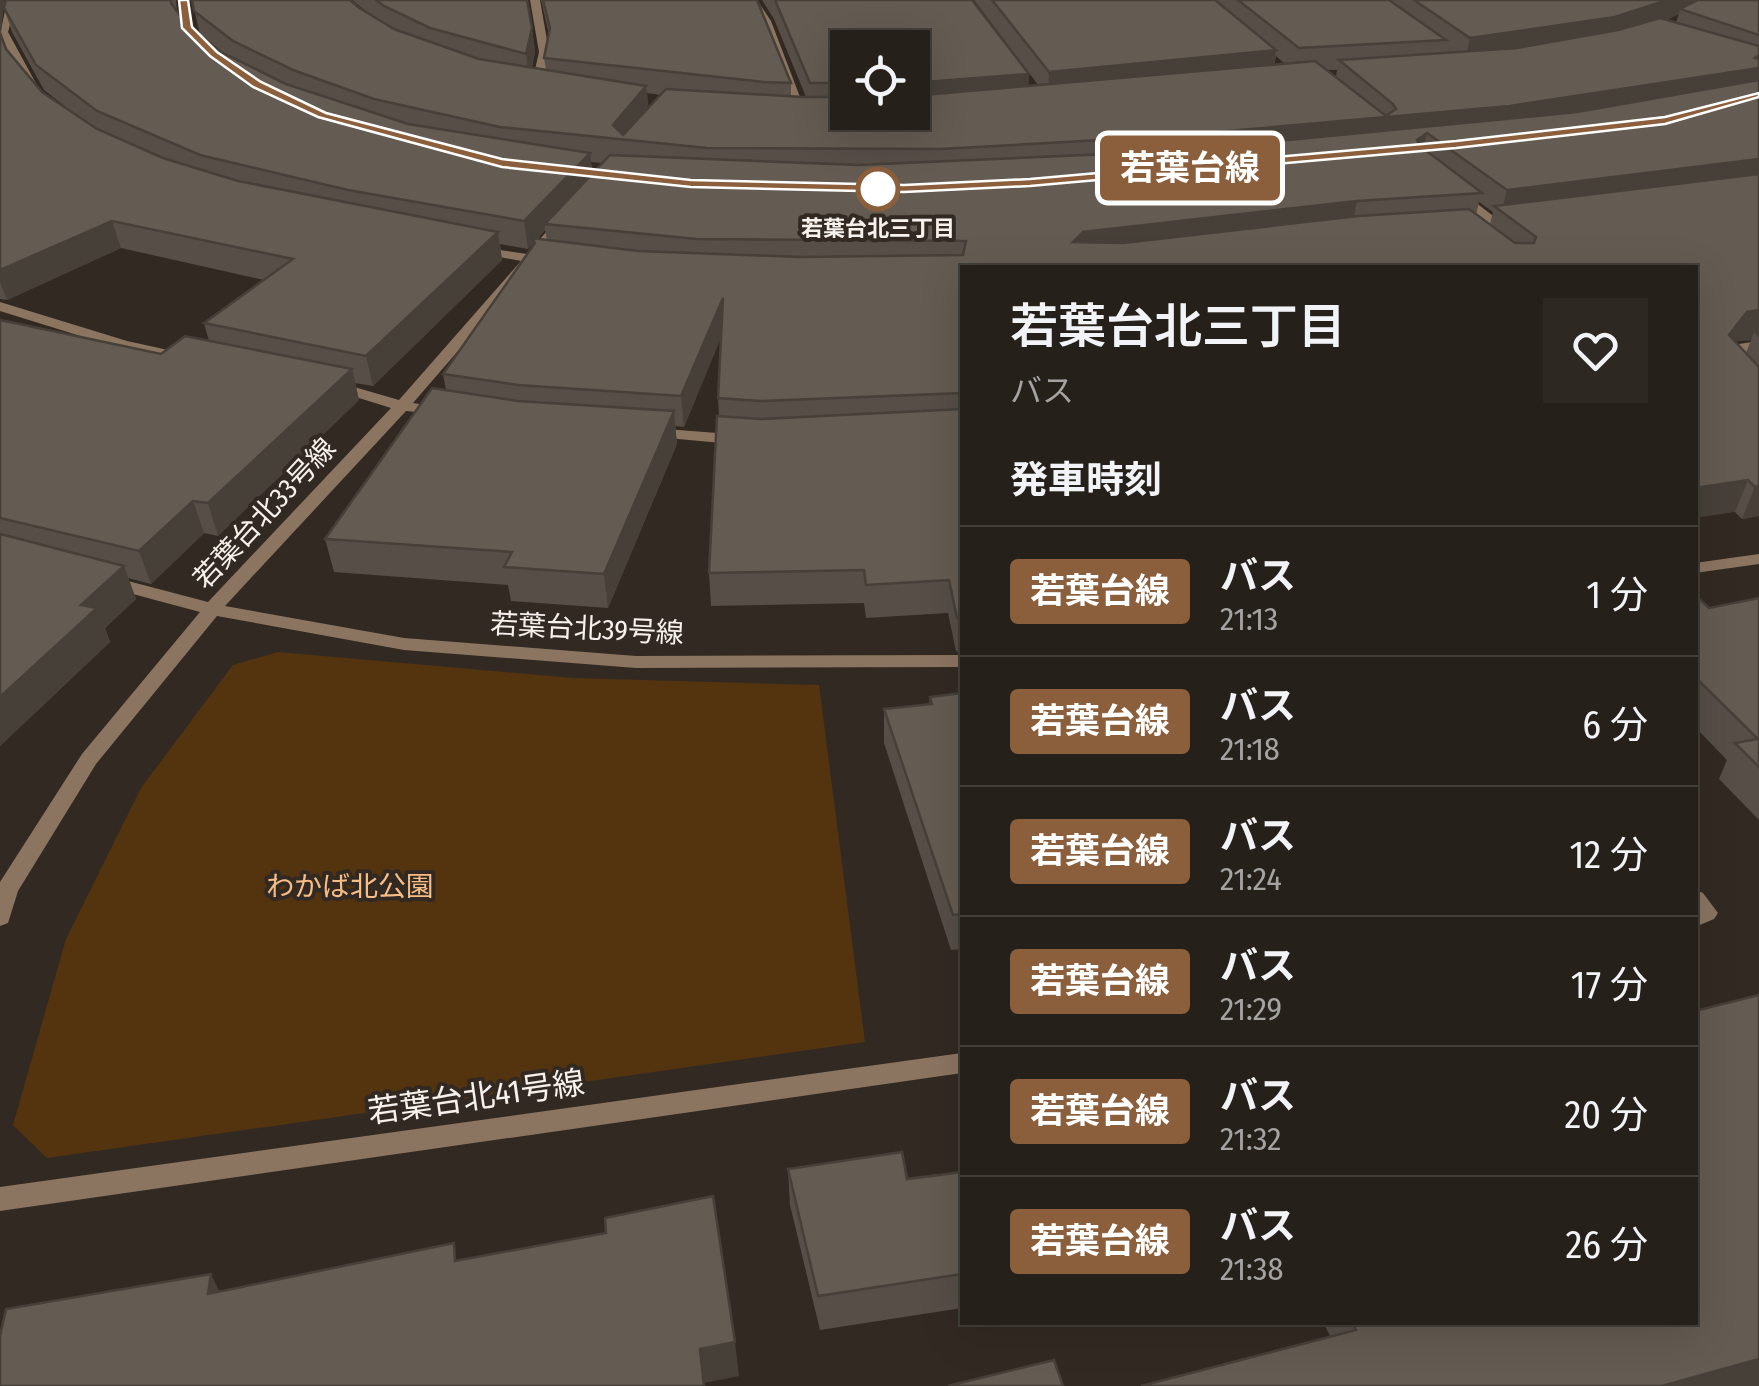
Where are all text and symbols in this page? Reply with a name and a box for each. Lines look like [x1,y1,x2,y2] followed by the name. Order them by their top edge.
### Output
[830,30,930,130] map controls
[830,30,930,130] button: locate
[1120,136,1260,200] line badge: 若葉台線
[1120,147,1260,189] text: 若葉台線
[857,168,899,210] marker: 若葉台北三丁目
[801,215,955,242] place label: 若葉台北三丁目
[1010,298,1346,356] text: 若葉台北三丁目
[1543,298,1648,403] button: heart
[1010,372,1074,410] text: バス
[186,431,342,595] street label: 若葉台北33号線
[1010,457,1162,503] text: 発車時刻
[1220,553,1296,599] text: バス
[1030,570,1170,612] text: 若葉台線
[1586,572,1648,618] text: 1 分
[1220,600,1278,638] text: 21:13
[489,607,685,650] street label: 若葉台北39号線
[1220,683,1296,729] text: バス
[1030,700,1170,742] text: 若葉台線
[1582,702,1648,748] text: 6 分
[1220,730,1280,768] text: 21:18
[1220,813,1296,859] text: バス
[1030,830,1170,872] text: 若葉台線
[1569,832,1648,878] text: 12 分
[1220,860,1282,898] text: 21:24
[266,870,434,903] park label: わかば北公園
[1220,943,1296,989] text: バス
[1030,960,1170,1002] text: 若葉台線
[1571,962,1648,1008] text: 17 分
[1220,990,1282,1028] text: 21:29
[365,1063,587,1131] street label: 若葉台北41号線
[1220,1073,1296,1119] text: バス
[1030,1090,1170,1132] text: 若葉台線
[1565,1092,1648,1138] text: 20 分
[1220,1120,1281,1158] text: 21:32
[1220,1203,1296,1249] text: バス
[1030,1220,1170,1262] text: 若葉台線
[1565,1222,1648,1268] text: 26 分
[1220,1250,1283,1288] text: 21:38

